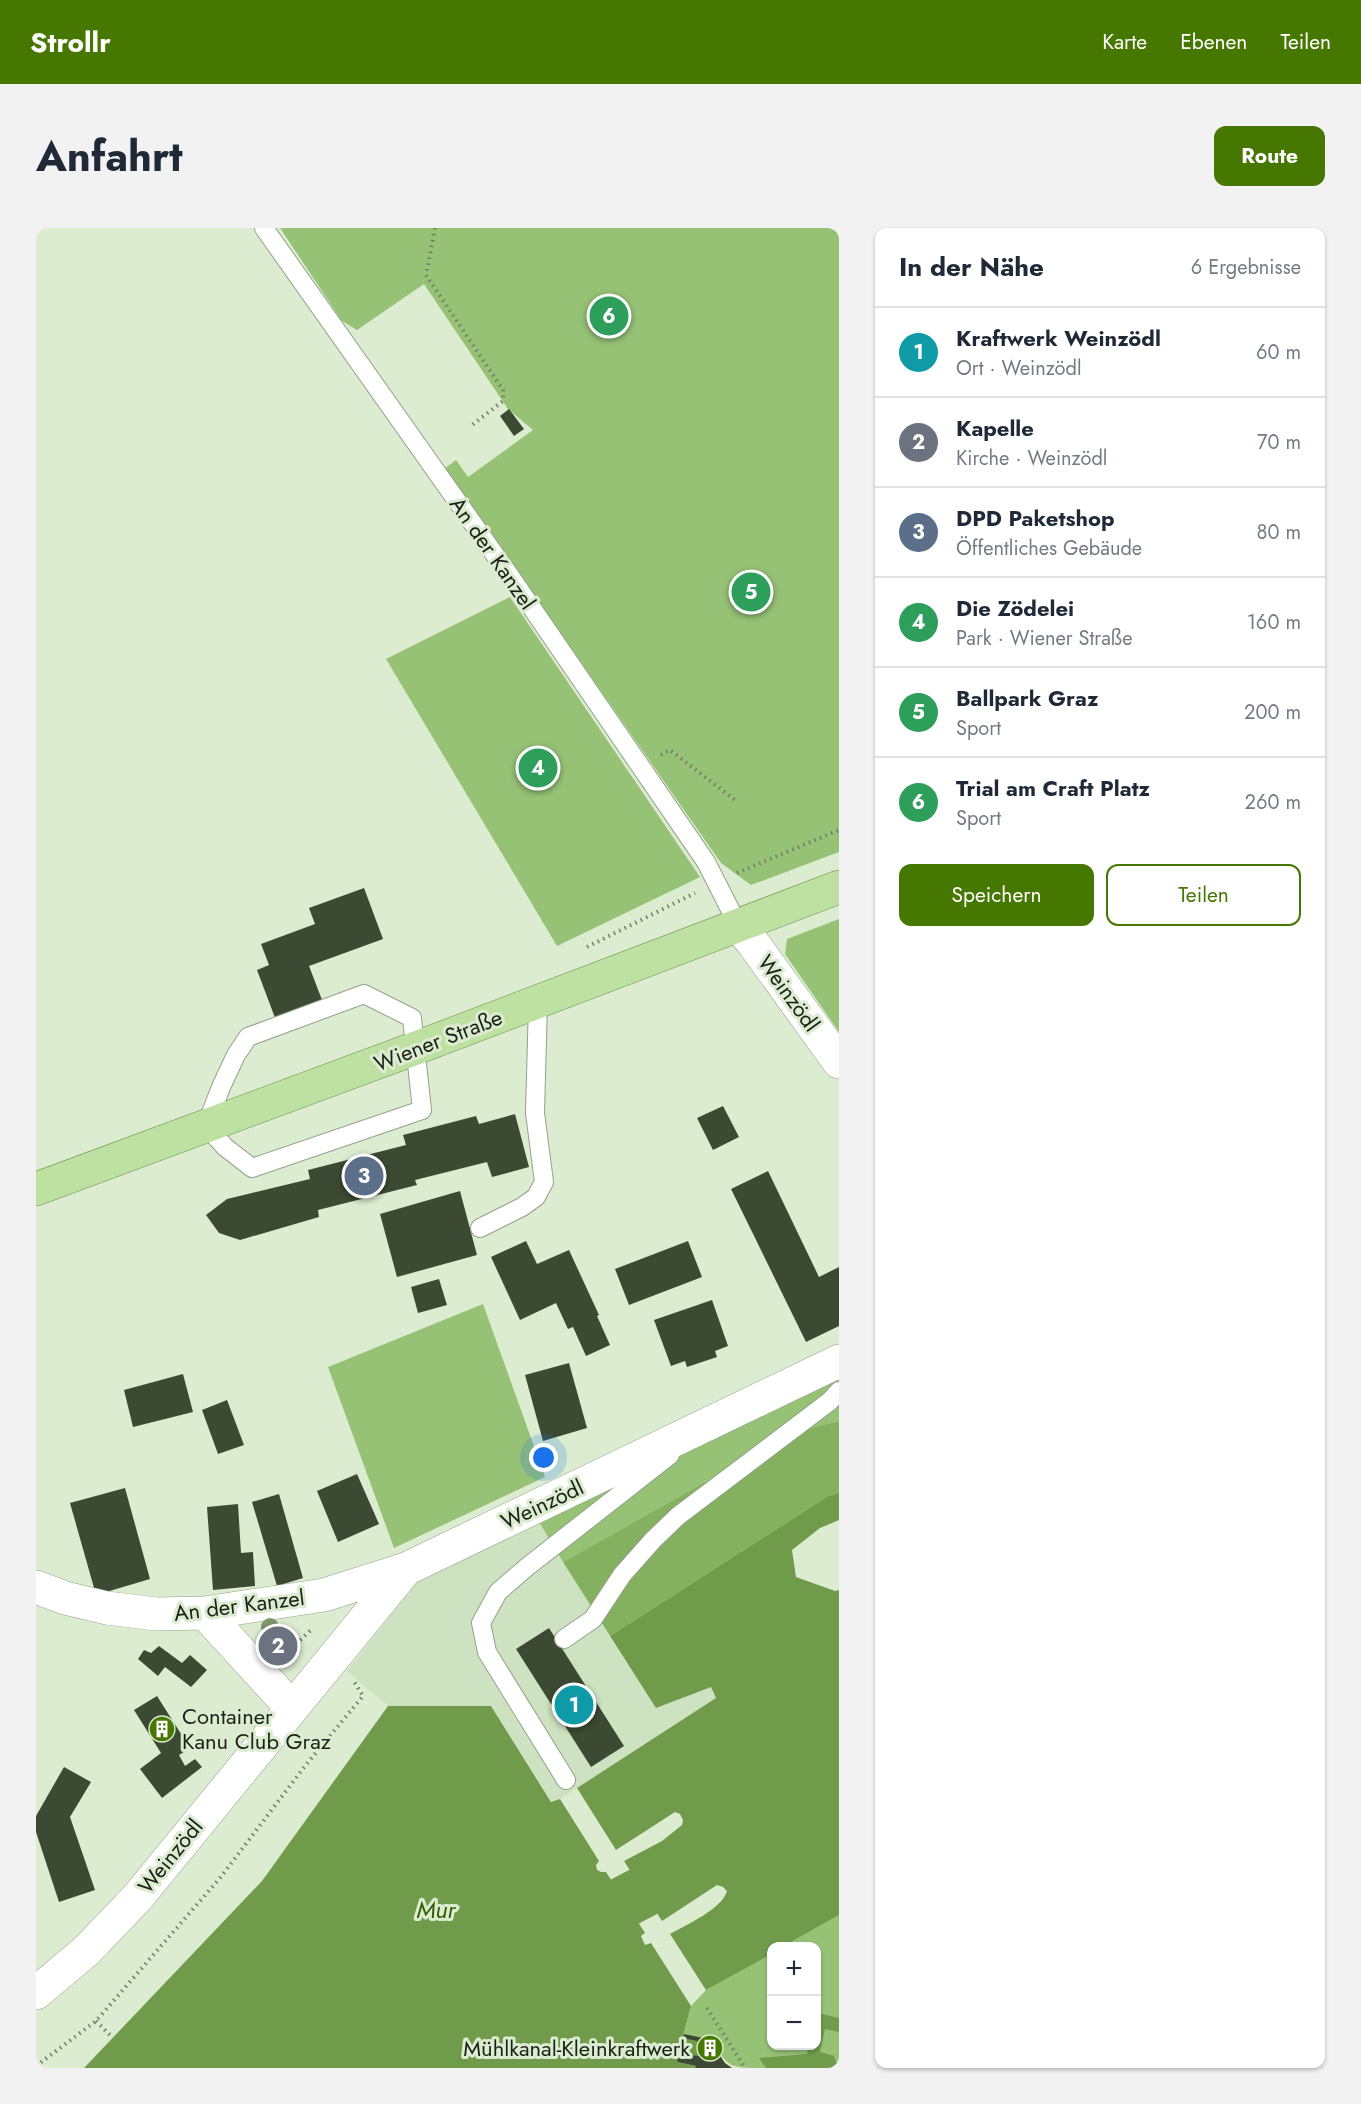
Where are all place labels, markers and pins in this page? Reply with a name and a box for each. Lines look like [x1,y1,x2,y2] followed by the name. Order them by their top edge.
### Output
[590,294,628,338] pin: 6
[732,570,770,614] pin: 5
[518,746,558,790] pin: 4
[344,1154,384,1198] pin: 3
[258,1624,298,1668] pin: 2
[554,1682,594,1728] pin: 1
[182,1700,331,1757] place label: Container Kanu Club Graz
[147,1714,177,1744] building icon: Container Kanu Club Graz
[463,2032,690,2064] place label: Mühlkanal-Kleinkraftwerk
[695,2033,725,2063] building icon: Mühlkanal-Kleinkraftwerk

